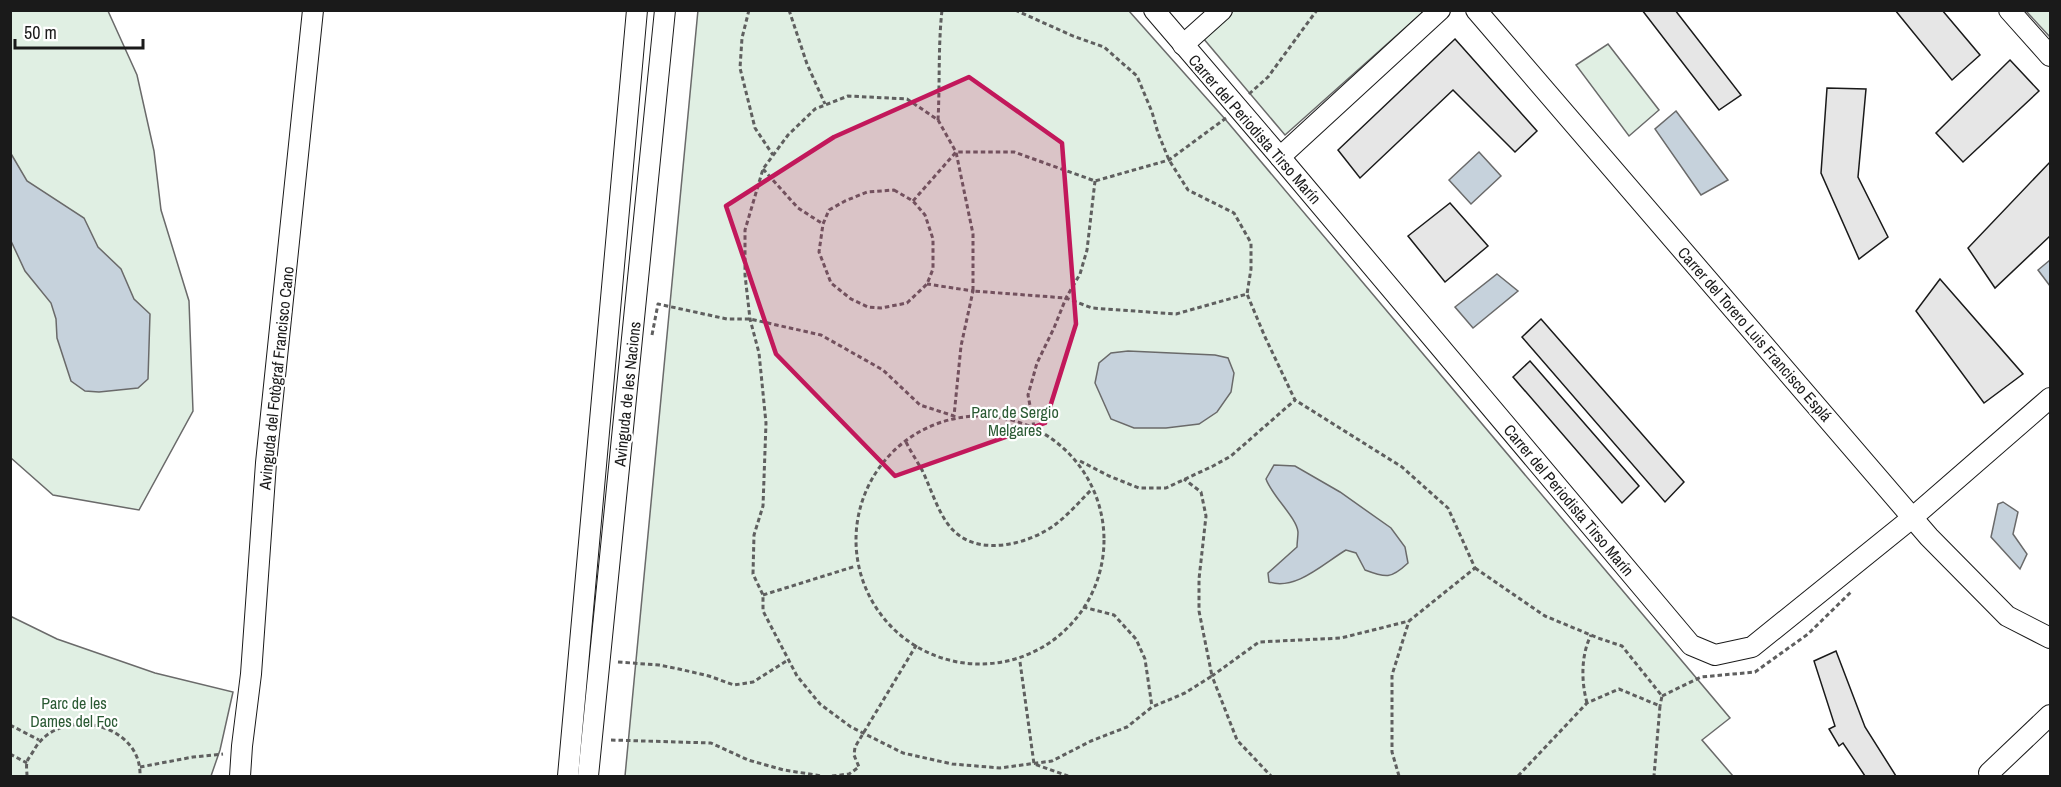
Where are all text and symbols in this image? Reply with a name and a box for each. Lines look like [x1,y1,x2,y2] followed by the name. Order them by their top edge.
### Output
[15,12,142,50] scale bar
[24,20,57,45] text: 50 m
[1184,49,1326,209] street label: Carrer del Periodista Tirso Marín
[1673,242,1838,427] street label: Carrer del Torero Luis Francisco Esplá
[253,265,299,492] street label: Avinguda del Fotògraf Francisco Cano
[608,320,646,469] street label: Avinguda de les Nacions
[971,401,1059,441] park label: Parc de Sergio Melgares
[1499,419,1639,581] street label: Carrer del Periodista Tirso Marín
[30,692,118,732] park label: Parc de les Dames del Foc

